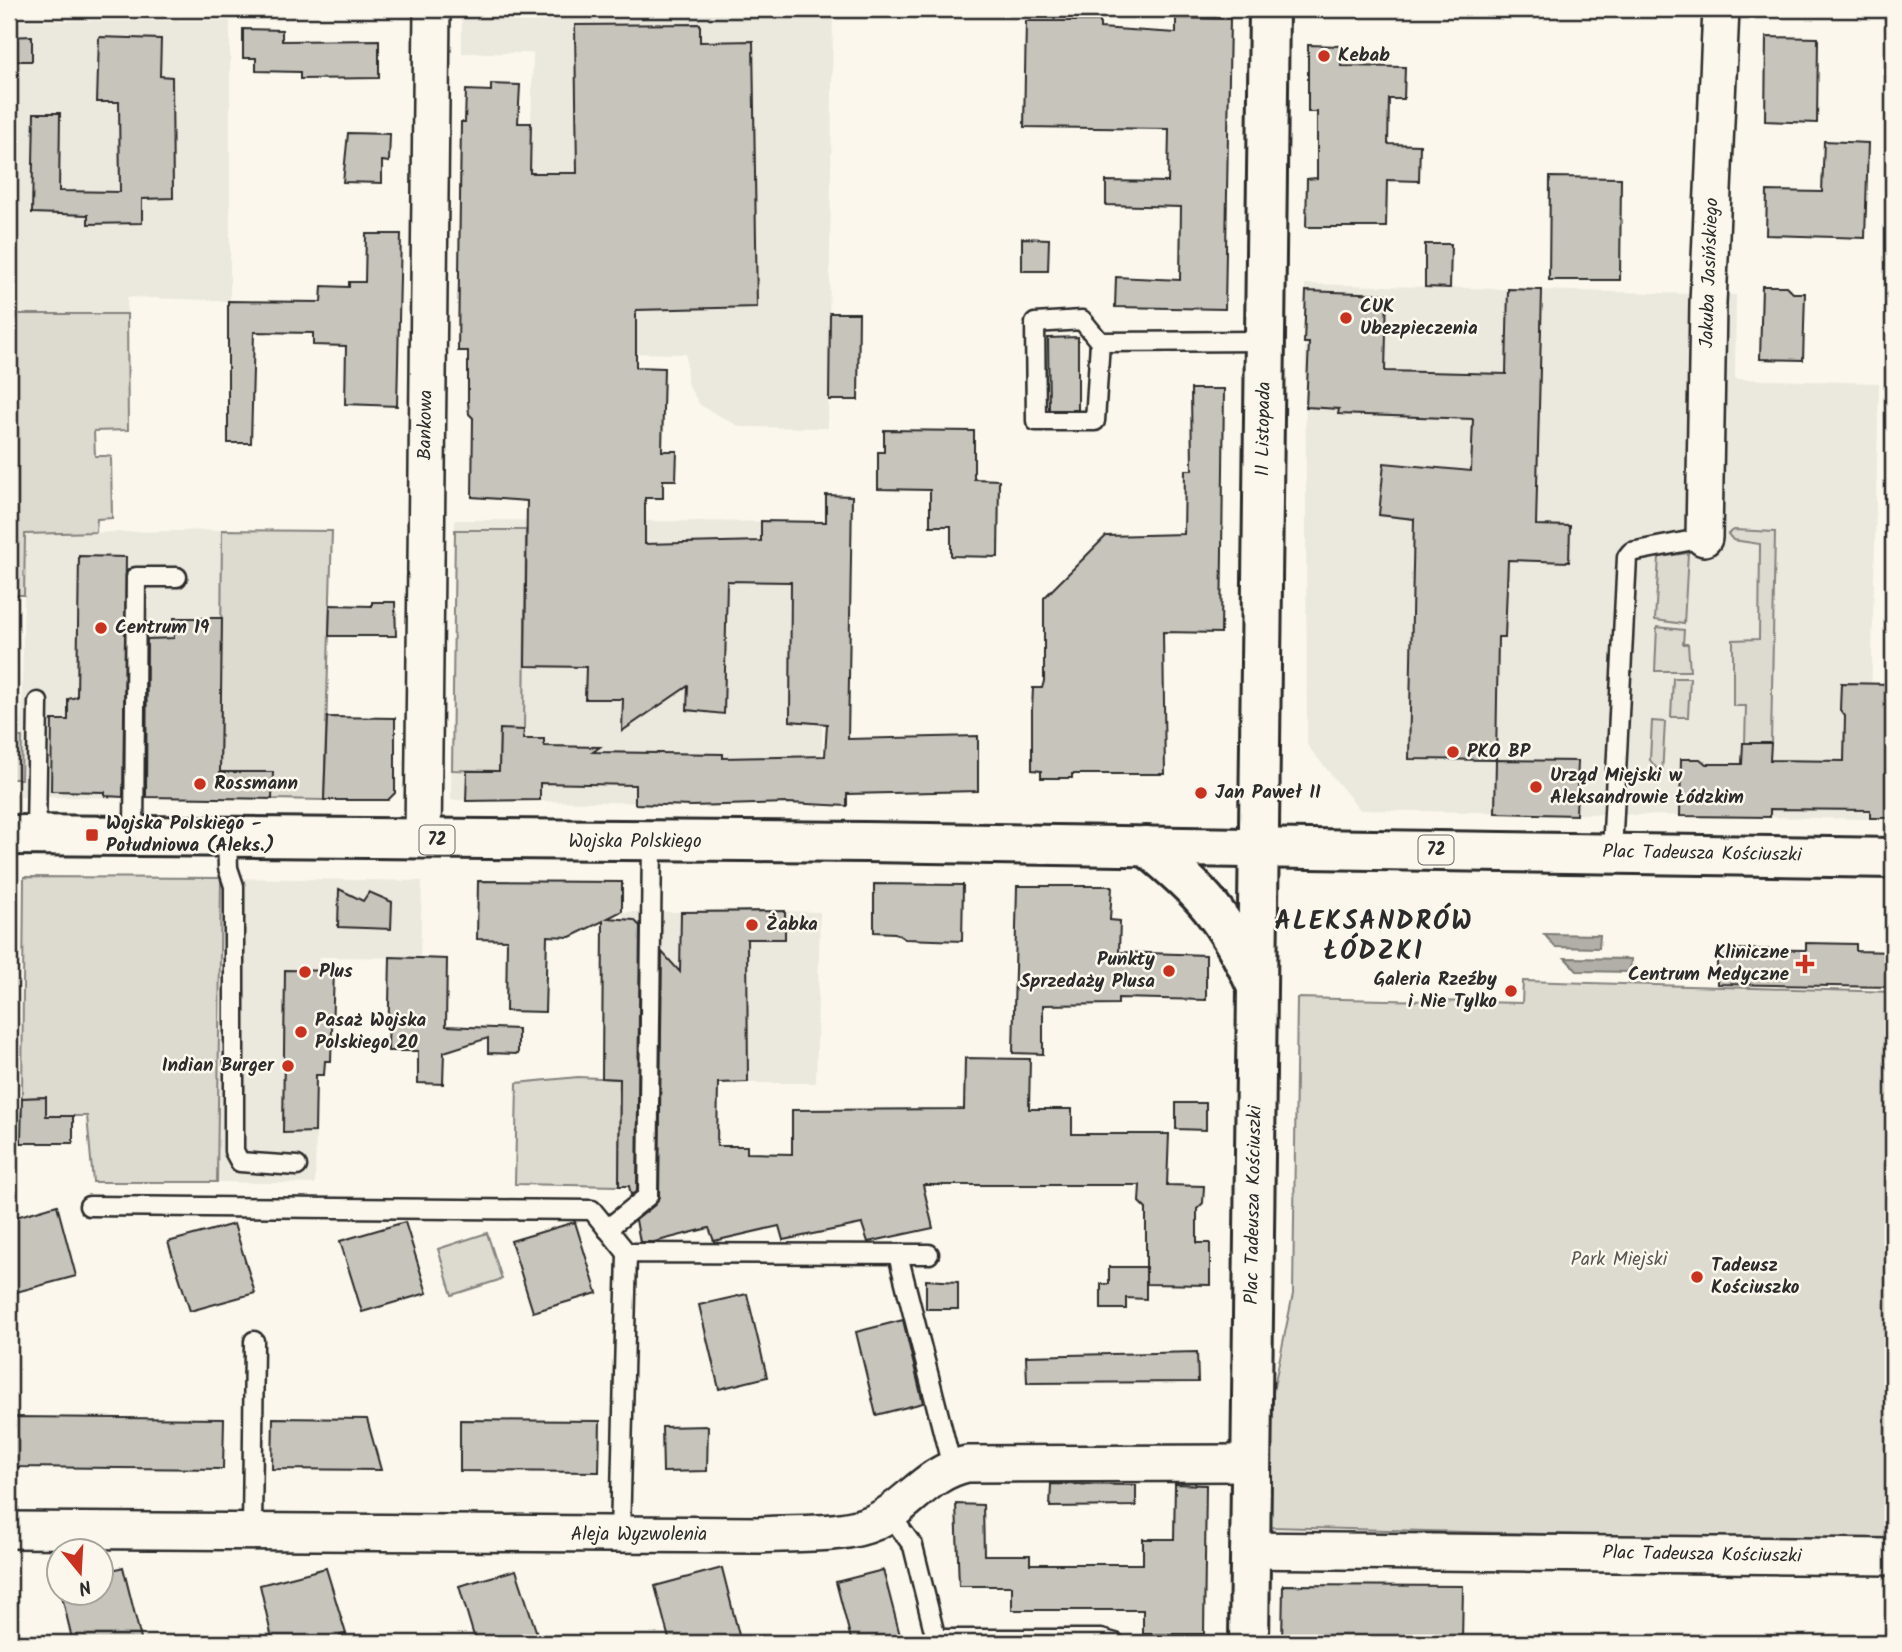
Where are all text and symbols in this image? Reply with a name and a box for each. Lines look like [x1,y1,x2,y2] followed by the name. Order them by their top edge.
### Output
[1338,41,1390,71] place label: Kebab
[1316,48,1332,64] marker: Kebab
[1692,197,1728,349] street label: Jakuba Jasińskiego
[1360,292,1478,344] place label: CUK Ubezpieczenia
[1338,310,1354,326] marker: CUK Ubezpieczenia
[1248,381,1280,477] street label: 11 Listopada
[410,390,442,460] street label: Bankowa
[115,613,210,643] place label: Centrum 19
[93,620,109,636] marker: Centrum 19
[1467,737,1531,767] place label: PKO BP
[1445,744,1461,760] marker: PKO BP
[1550,761,1744,813] place label: Urząd Miejski w Aleksandrowie Łódzkim
[214,769,298,799] place label: Rossmann
[192,776,208,792] marker: Rossmann
[1215,778,1321,808] place label: Jan Paweł II
[1528,779,1544,795] marker: Urząd Miejski w Aleksandrowie Łódzkim
[1193,785,1209,801] marker: Jan Paweł II
[106,809,275,861] place label: Wojska Polskiego - Południowa (Aleks.)
[420,826,454,854] road number: 72
[84,827,100,843] marker: Wojska Polskiego - Południowa (Aleks.)
[568,827,702,857] street label: Wojska Polskiego
[1418,836,1454,864] road number: 72
[1602,837,1803,871] street label: Plac Tadeusza Kościuszki
[1274,901,1474,973] district label: ALEKSANDRÓW ŁÓDZKI
[766,910,818,940] place label: Żabka
[744,917,760,933] marker: Żabka
[1628,938,1789,990] place label: Kliniczne Centrum Medyczne
[1020,945,1155,997] place label: Punkty Sprzedaży Plusa
[1795,954,1815,974] marker: Kliniczne Centrum Medyczne
[319,957,353,987] place label: Plus
[1161,963,1177,979] marker: Punkty Sprzedaży Plusa
[297,964,313,980] marker: Plus
[1374,965,1497,1017] place label: Galeria Rzeźby i Nie Tylko
[1503,983,1519,999] marker: Galeria Rzeźby i Nie Tylko
[315,1006,426,1058] place label: Pasaż Wojska Polskiego 20
[293,1024,309,1040] marker: Pasaż Wojska Polskiego 20
[162,1051,275,1081] place label: Indian Burger
[280,1058,296,1074] marker: Indian Burger
[1237,1104,1271,1305] street label: Plac Tadeusza Kościuszki
[1571,1245,1669,1275] park label: Park Miejski
[1711,1251,1800,1303] place label: Tadeusz Kościuszko
[1689,1269,1705,1285] marker: Tadeusz Kościuszko
[571,1520,707,1550] street label: Aleja Wyzwolenia
[46,1536,116,1606] north arrow
[1602,1538,1803,1572] street label: Plac Tadeusza Kościuszki
[74,1570,95,1602] text: N

